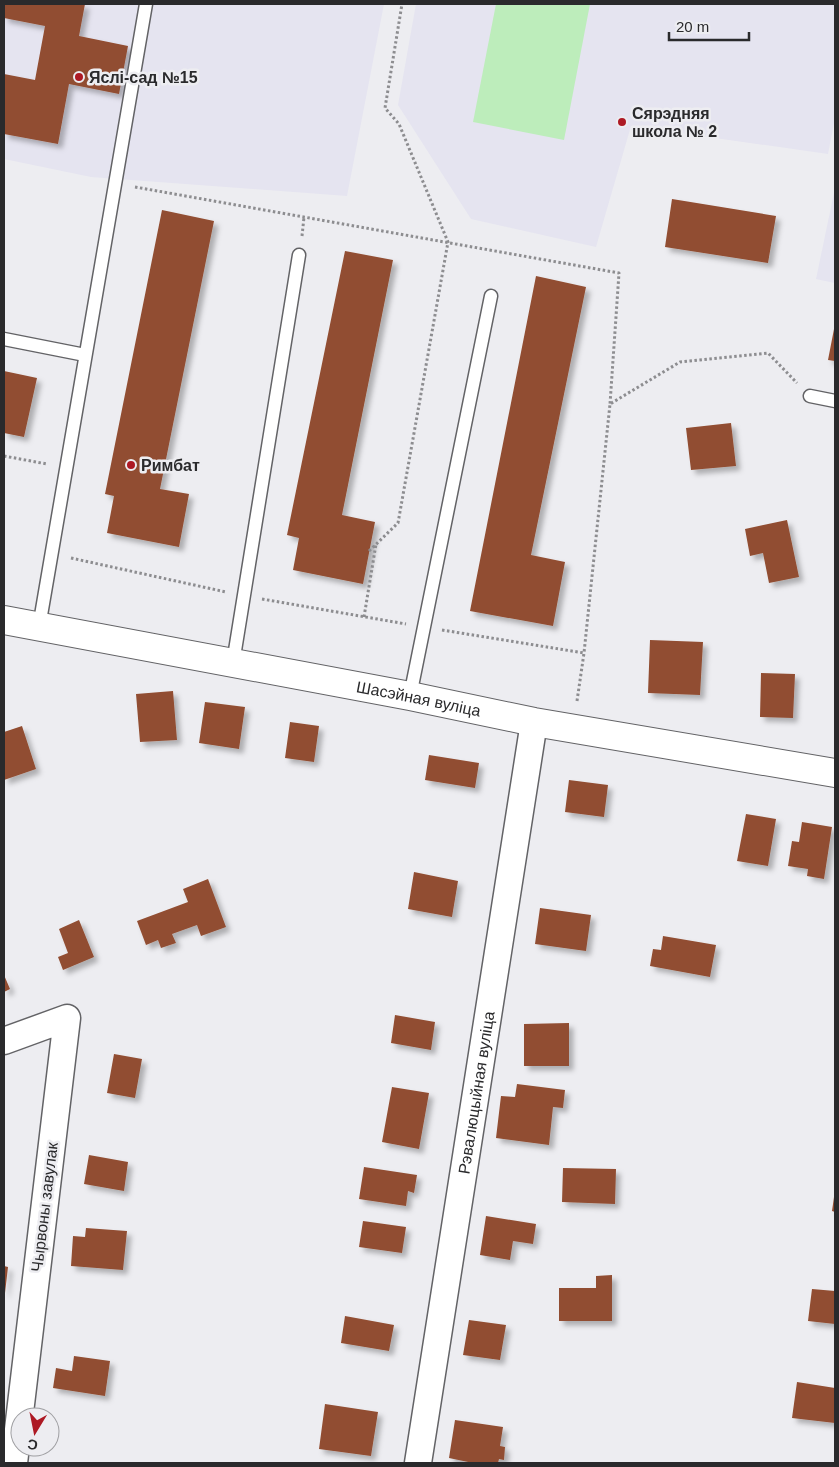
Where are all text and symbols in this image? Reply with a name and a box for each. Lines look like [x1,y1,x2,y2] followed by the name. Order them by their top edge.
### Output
[669,10,749,42] scale bar
[676,18,709,35] text: 20 m
[89,69,198,86] place label: Яслі-сад №15
[73,71,85,83] marker: Яслі-сад №15
[632,105,717,140] place label: Сярэдняя школа № 2
[616,116,628,128] marker: Сярэдняя школа № 2
[141,457,200,474] place label: Римбат
[125,459,137,471] marker: Римбат
[355,678,482,720] street label: Шасэйная вуліца
[455,1010,498,1175] street label: Рэвалюцыйная вуліца
[28,1140,61,1273] street label: Чырвоны завулак
[10,1407,60,1457] north arrow
[26,1436,39,1454] text: С

